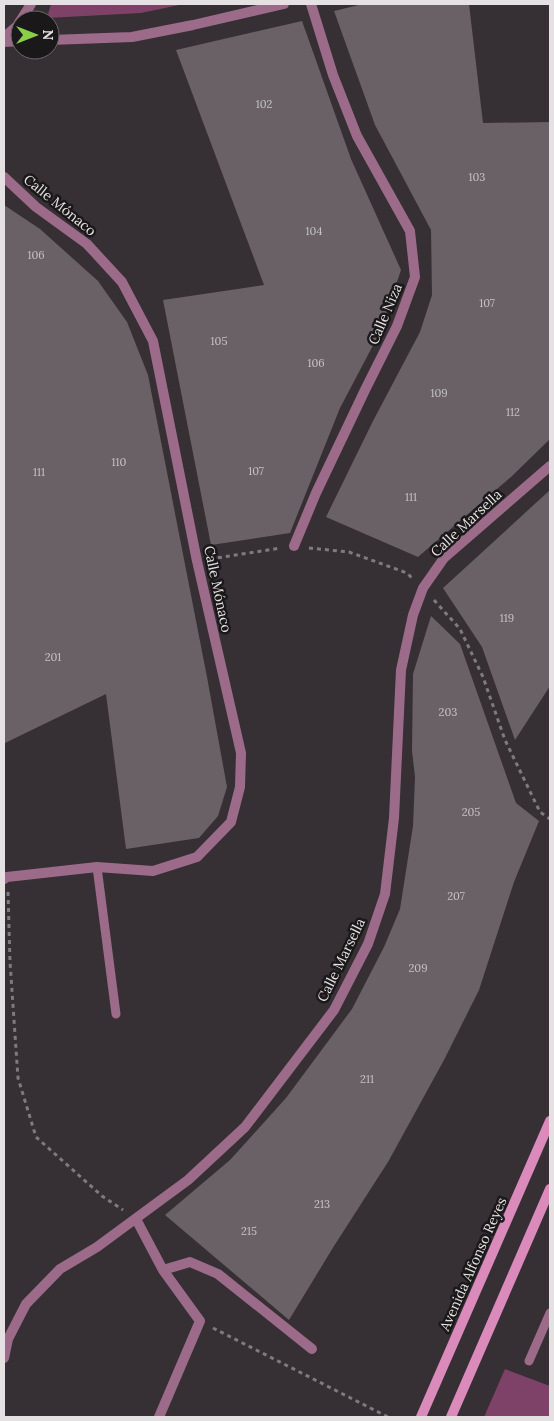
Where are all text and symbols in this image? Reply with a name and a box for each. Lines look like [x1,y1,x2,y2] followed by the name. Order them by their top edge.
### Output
[10,10,60,60] north arrow
[39,30,57,41] text: N
[256,97,272,111] house number: 102
[20,170,100,240] street label: Calle Mónaco
[469,170,485,184] house number: 103
[306,224,322,238] house number: 104
[27,248,45,262] house number: 106
[364,281,406,347] street label: Calle Niza
[479,296,495,310] house number: 107
[211,334,227,348] house number: 105
[307,356,325,370] house number: 106
[430,386,448,400] house number: 109
[506,405,520,419] house number: 112
[112,455,127,469] house number: 110
[248,464,264,478] house number: 107
[33,465,45,479] house number: 111
[427,485,505,561] street label: Calle Marsella
[405,490,417,504] house number: 111
[200,544,236,634] street label: Calle Mónaco
[500,611,514,625] house number: 119
[45,650,61,664] house number: 201
[439,705,457,719] house number: 203
[462,805,480,819] house number: 205
[447,889,465,903] house number: 207
[313,915,369,1005] street label: Calle Marsella
[408,961,428,975] house number: 209
[360,1072,374,1086] house number: 211
[435,1194,511,1335] street label: Avenida Alfonso Reyes
[314,1197,330,1211] house number: 213
[241,1224,257,1238] house number: 215

